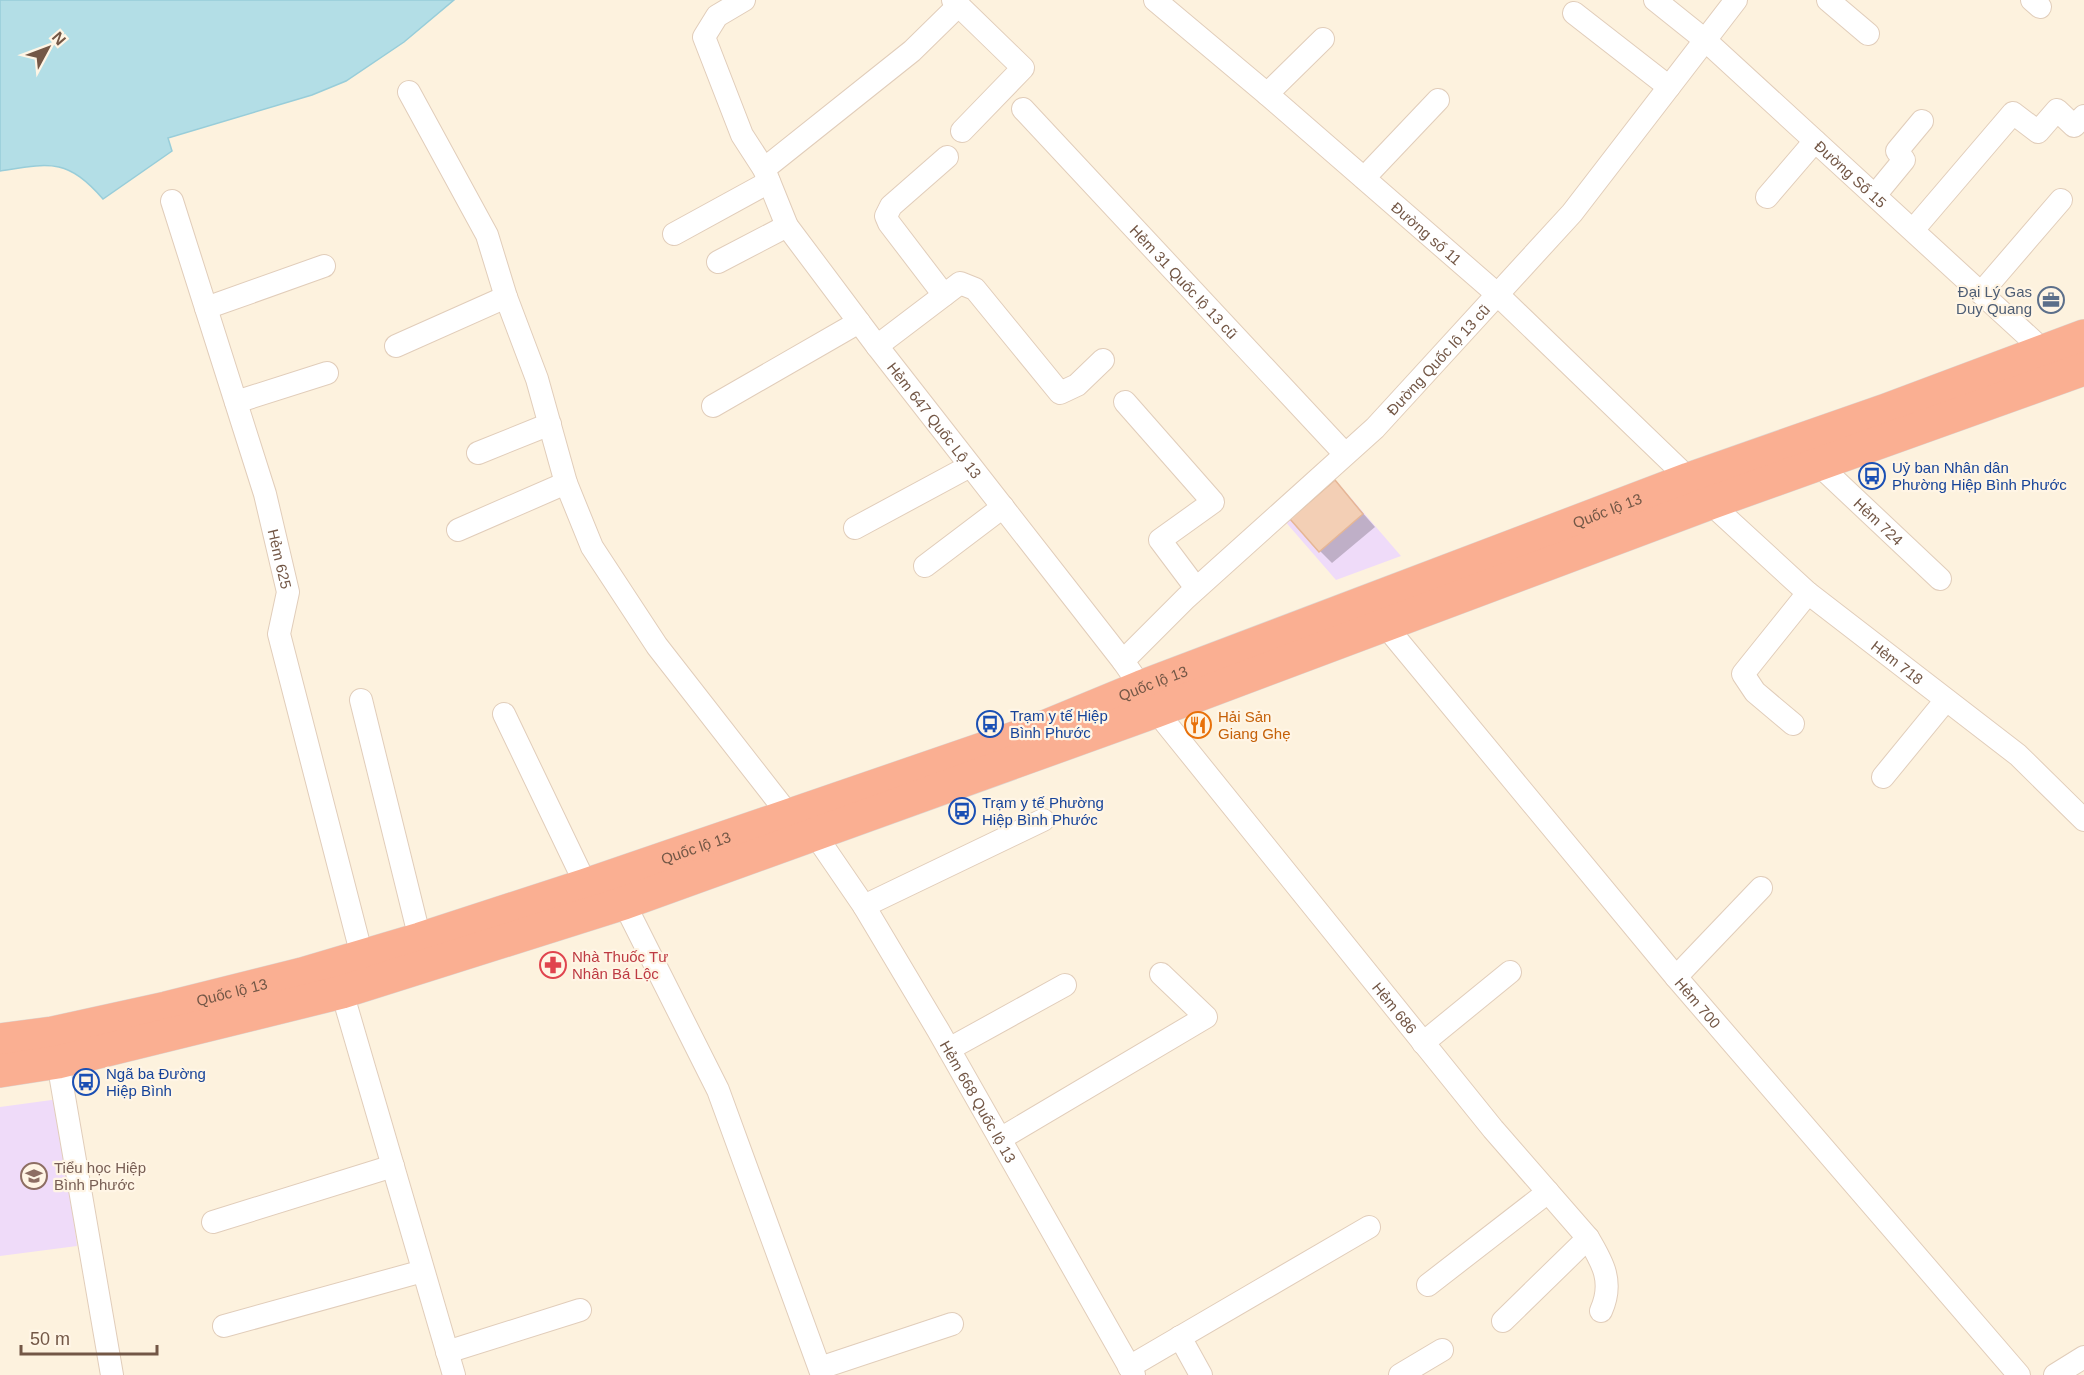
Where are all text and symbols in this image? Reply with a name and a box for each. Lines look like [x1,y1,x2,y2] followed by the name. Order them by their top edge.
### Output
[18,18,78,78] north arrow
[49,29,69,48] text: N
[1812,137,1890,211] street label: Đường Số 15
[1388,198,1465,268] street label: Đường số 11
[1127,221,1241,342] street label: Hẻm 31 Quốc lộ 13 cũ
[1956,283,2032,317] place label: Đại Lý Gas Duy Quang
[2036,285,2066,315] office icon: Đại Lý Gas Duy Quang
[1383,300,1493,418] street label: Đường Quốc lộ 13 cũ
[884,359,985,481] street label: Hẻm 647 Quốc Lộ 13
[1892,459,2067,493] place label: Uỷ ban Nhân dân Phường Hiệp Bình Phước
[1857,461,1887,491] bus stop icon: Uỷ ban Nhân dân Phường Hiệp Bình Phước
[1570,489,1644,531] street label: Quốc lộ 13
[1851,494,1907,548] street label: Hẻm 724
[265,527,295,590] street label: Hẻm 625
[1868,637,1927,687] street label: Hẻm 718
[1116,662,1190,704] street label: Quốc lộ 13
[1010,707,1108,741] place label: Trạm y tế Hiệp Bình Phước
[1218,708,1291,742] place label: Hải Sản Giang Ghẹ
[975,709,1005,739] bus stop icon: Trạm y tế Hiệp Bình Phước
[1183,710,1213,740] restaurant icon: Hải Sản Giang Ghẹ
[982,794,1104,828] place label: Trạm y tế Phường Hiệp Bình Phước
[947,796,977,826] bus stop icon: Trạm y tế Phường Hiệp Bình Phước
[659,828,733,867] street label: Quốc lộ 13
[572,948,668,982] place label: Nhà Thuốc Tư Nhân Bá Lộc
[538,950,568,980] pharmacy icon: Nhà Thuốc Tư Nhân Bá Lộc
[1672,974,1724,1031] street label: Hẻm 700
[195,975,269,1009] street label: Quốc lộ 13
[1369,979,1421,1037] street label: Hẻm 686
[937,1037,1020,1165] street label: Hẻm 668 Quốc lộ 13
[106,1065,206,1099] place label: Ngã ba Đường Hiệp Bình
[71,1067,101,1097] bus stop icon: Ngã ba Đường Hiệp Bình
[54,1159,146,1193] place label: Tiểu học Hiệp Bình Phước
[19,1161,49,1191] school or university icon: Tiểu học Hiệp Bình Phước
[21,1318,158,1356] scale bar
[30,1329,70,1349] text: 50 m

